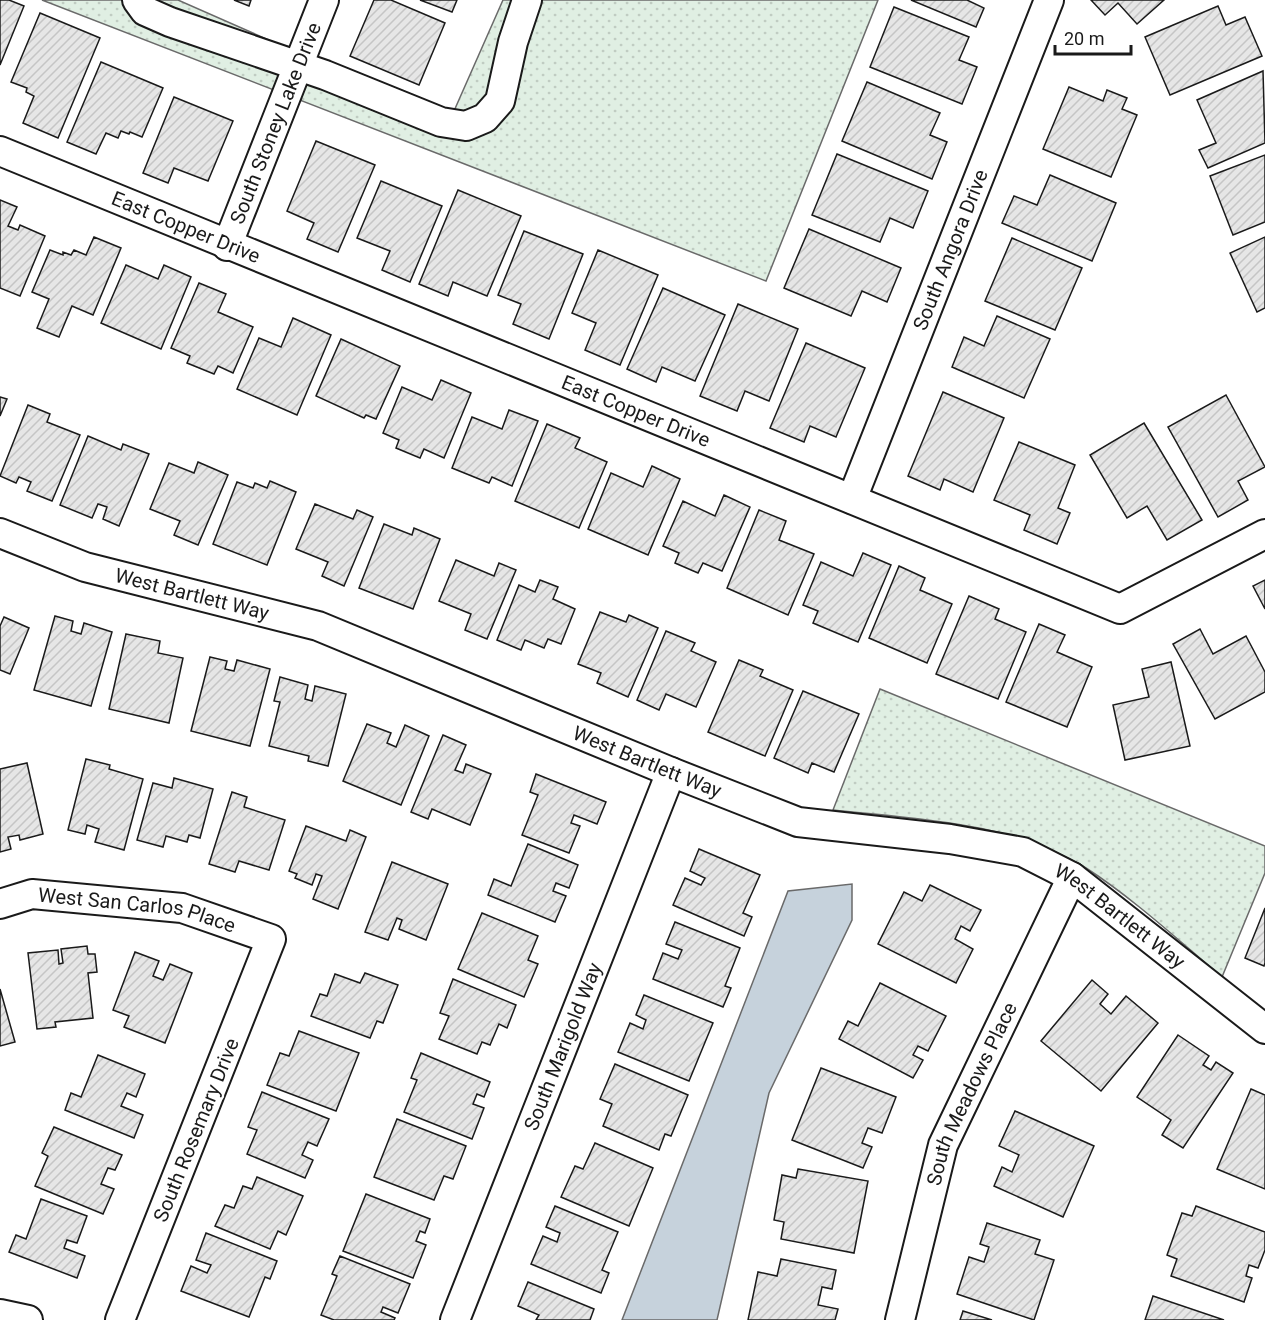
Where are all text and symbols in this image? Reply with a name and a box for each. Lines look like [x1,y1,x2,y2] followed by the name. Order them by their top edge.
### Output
[1055,18,1132,56] scale bar
[225,19,326,227] street label: South Stoney Lake Drive
[1064,28,1104,49] text: 20 m
[908,166,993,334] street label: South Angora Drive
[108,186,264,268] street label: East Copper Drive
[558,370,714,452] street label: East Copper Drive
[112,563,272,625] street label: West Bartlett Way
[569,721,725,803] street label: West Bartlett Way
[1051,858,1190,974] street label: West Bartlett Way
[37,883,239,938] street label: West San Carlos Place
[519,959,607,1134] street label: South Marigold Way
[921,998,1022,1188] street label: South Meadows Place
[148,1035,244,1225] street label: South Rosemary Drive

